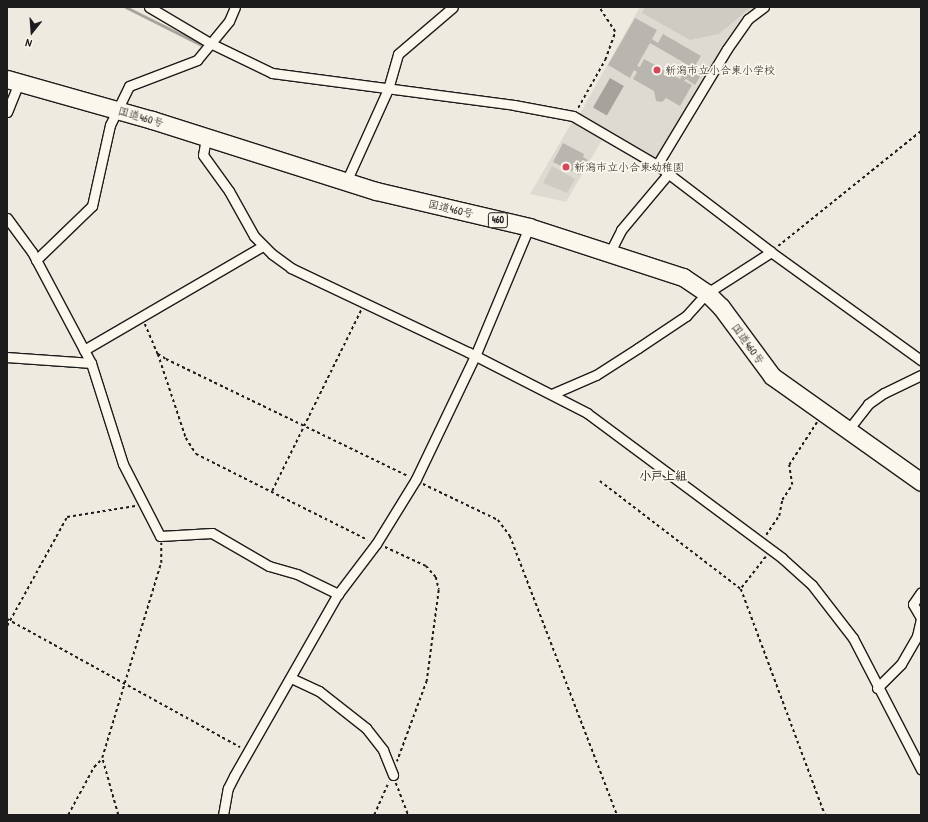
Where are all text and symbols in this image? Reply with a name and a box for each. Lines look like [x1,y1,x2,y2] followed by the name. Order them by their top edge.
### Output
[12,12,52,52] north arrow
[24,36,33,51] text: N
[665,63,775,77] place label: 新潟市立小合東小学校
[652,65,662,75] marker: 新潟市立小合東小学校
[117,104,165,130] street label: 国道460号
[574,160,684,174] place label: 新潟市立小合東幼稚園
[561,162,571,172] marker: 新潟市立小合東幼稚園
[427,197,475,221] street label: 国道460号
[487,212,509,228] road number: 460
[729,321,767,367] street label: 国道460号
[639,469,687,483] district label: 小戸上組

